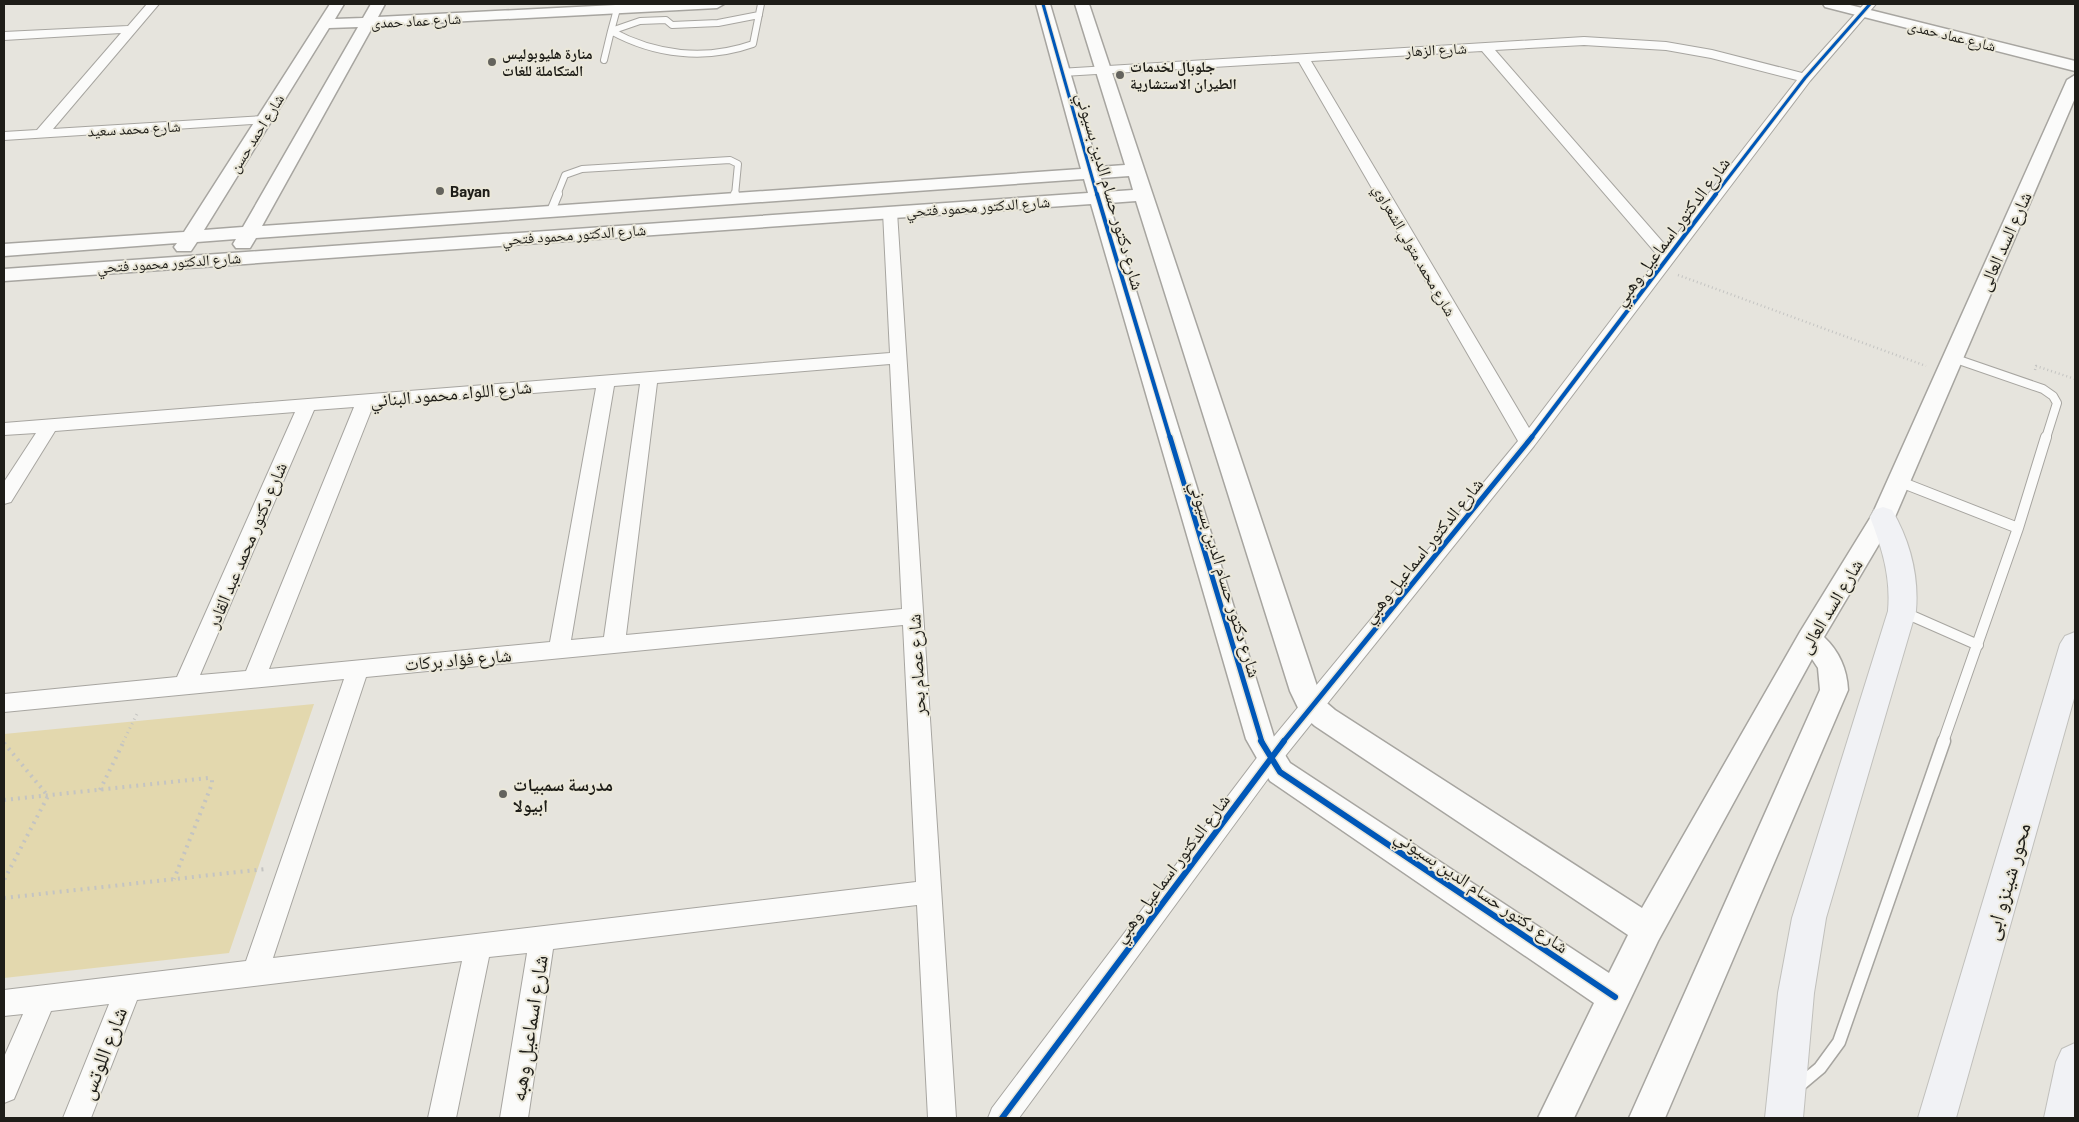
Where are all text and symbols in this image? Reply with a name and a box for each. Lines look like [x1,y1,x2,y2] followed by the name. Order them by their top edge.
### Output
[370,9,462,33] street label: شارع عماد حمدى
[1905,15,1998,57] street label: شارع عماد حمدى
[1404,38,1467,62] street label: شارع الزهار
[502,44,593,79] place label: منارة هليوبوليس المتكاملة للغات
[486,56,498,68] marker: منارة هليوبوليس المتكاملة للغات
[1130,57,1237,93] place label: جلوبال لخدمات الطيران الاستشارية
[1114,69,1126,81] marker: جلوبال لخدمات الطيران الاستشارية
[225,90,289,177] street label: شارع احمد حسن
[1068,90,1150,294] street label: شارع دكتور حسام الدين بسيوني
[87,117,181,141] street label: شارع محمد سعيد
[1608,152,1738,312] street label: شارع الدكتور اسماعيل وهبي
[1367,181,1460,321] street label: شارع محمد متولي الشعراوي
[450,182,490,200] place label: Bayan
[434,185,446,197] marker: Bayan
[1972,188,2037,294] street label: شارع السد العالى
[906,192,1051,224] street label: شارع الدكتور محمود فتحي
[502,220,647,252] street label: شارع الدكتور محمود فتحي
[97,248,242,280] street label: شارع الدكتور محمود فتحي
[369,375,533,416] street label: شارع اللواء محمود البناني
[201,459,292,633] street label: شارع دكتور محمد عبد القادر
[1357,473,1491,630] street label: شارع الدكتور اسماعيل وهبي
[1181,478,1266,681] street label: شارع دكتور حسام الدين بسيوني
[1793,555,1868,658] street label: شارع السد العالى
[902,613,932,718] street label: شارع عصام بحر
[404,643,512,676] street label: شارع فؤاد بركات
[513,773,613,817] place label: مدرسة سمبيات ابيولا
[497,788,509,800] marker: مدرسة سمبيات ابيولا
[1108,789,1238,949] street label: شارع الدكتور اسماعيل وهبي
[1977,819,2037,943] street label: محور شينزو ابى
[1388,825,1573,961] street label: شارع دكتور حسام الدين بسيوني
[504,953,554,1103] street label: شارع اسماعيل وهبه
[73,1003,133,1104] street label: شارع اللوتس

